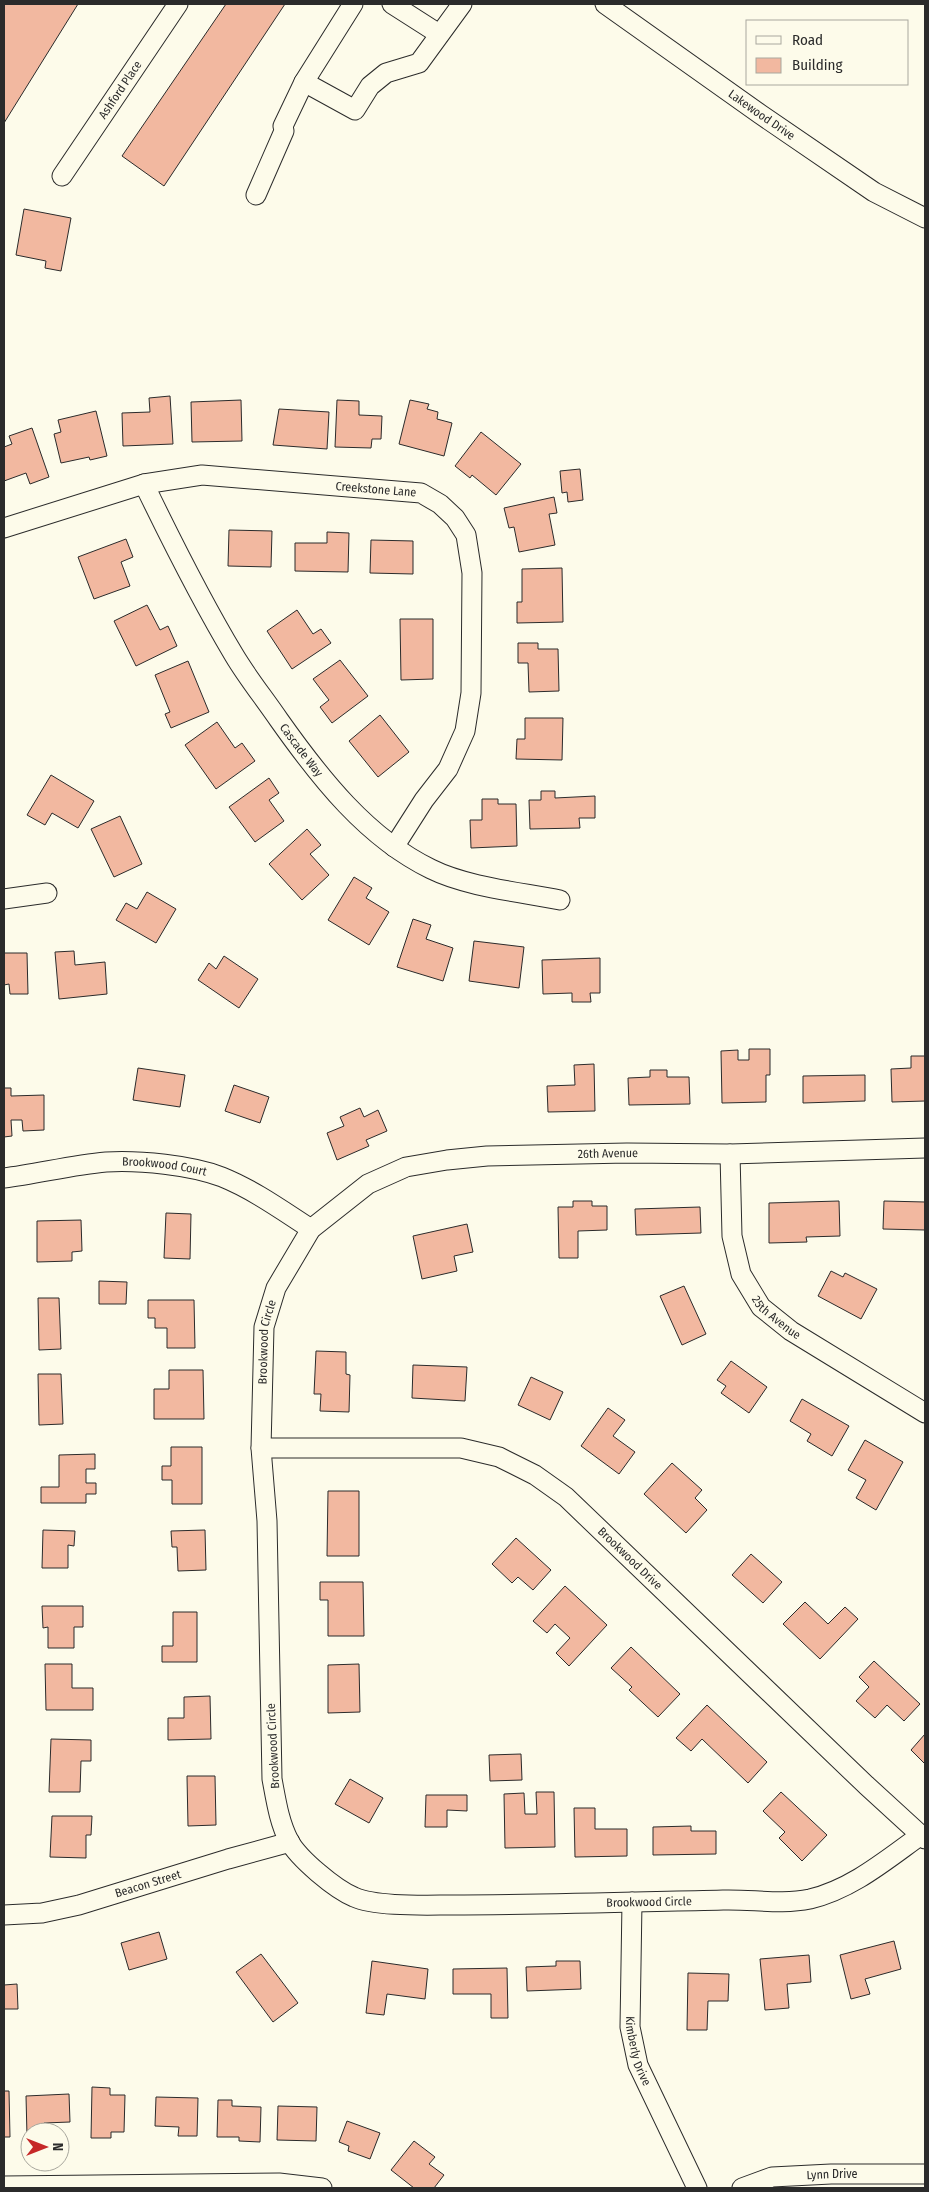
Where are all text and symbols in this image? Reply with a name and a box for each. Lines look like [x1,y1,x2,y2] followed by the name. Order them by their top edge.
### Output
[746,20,909,85] legend
[792,31,823,49] text: Road
[792,56,843,74] text: Building
[96,58,145,121] street label: Ashford Place
[726,87,798,143] street label: Lakewood Drive
[335,479,417,500] street label: Creekstone Lane
[277,721,326,780] street label: Cascade Way
[577,1146,638,1161] street label: 26th Avenue
[122,1155,208,1179] street label: Brookwood Court
[749,1293,803,1342] street label: 25th Avenue
[256,1298,279,1385] street label: Brookwood Circle
[595,1524,665,1593] street label: Brookwood Drive
[264,1703,282,1789] street label: Brookwood Circle
[113,1867,183,1900] street label: Beacon Street
[606,1894,692,1910] street label: Brookwood Circle
[623,2016,654,2088] street label: Kimberly Drive
[20,2122,70,2172] north arrow
[49,2143,66,2151] text: N
[806,2167,857,2182] street label: Lynn Drive

